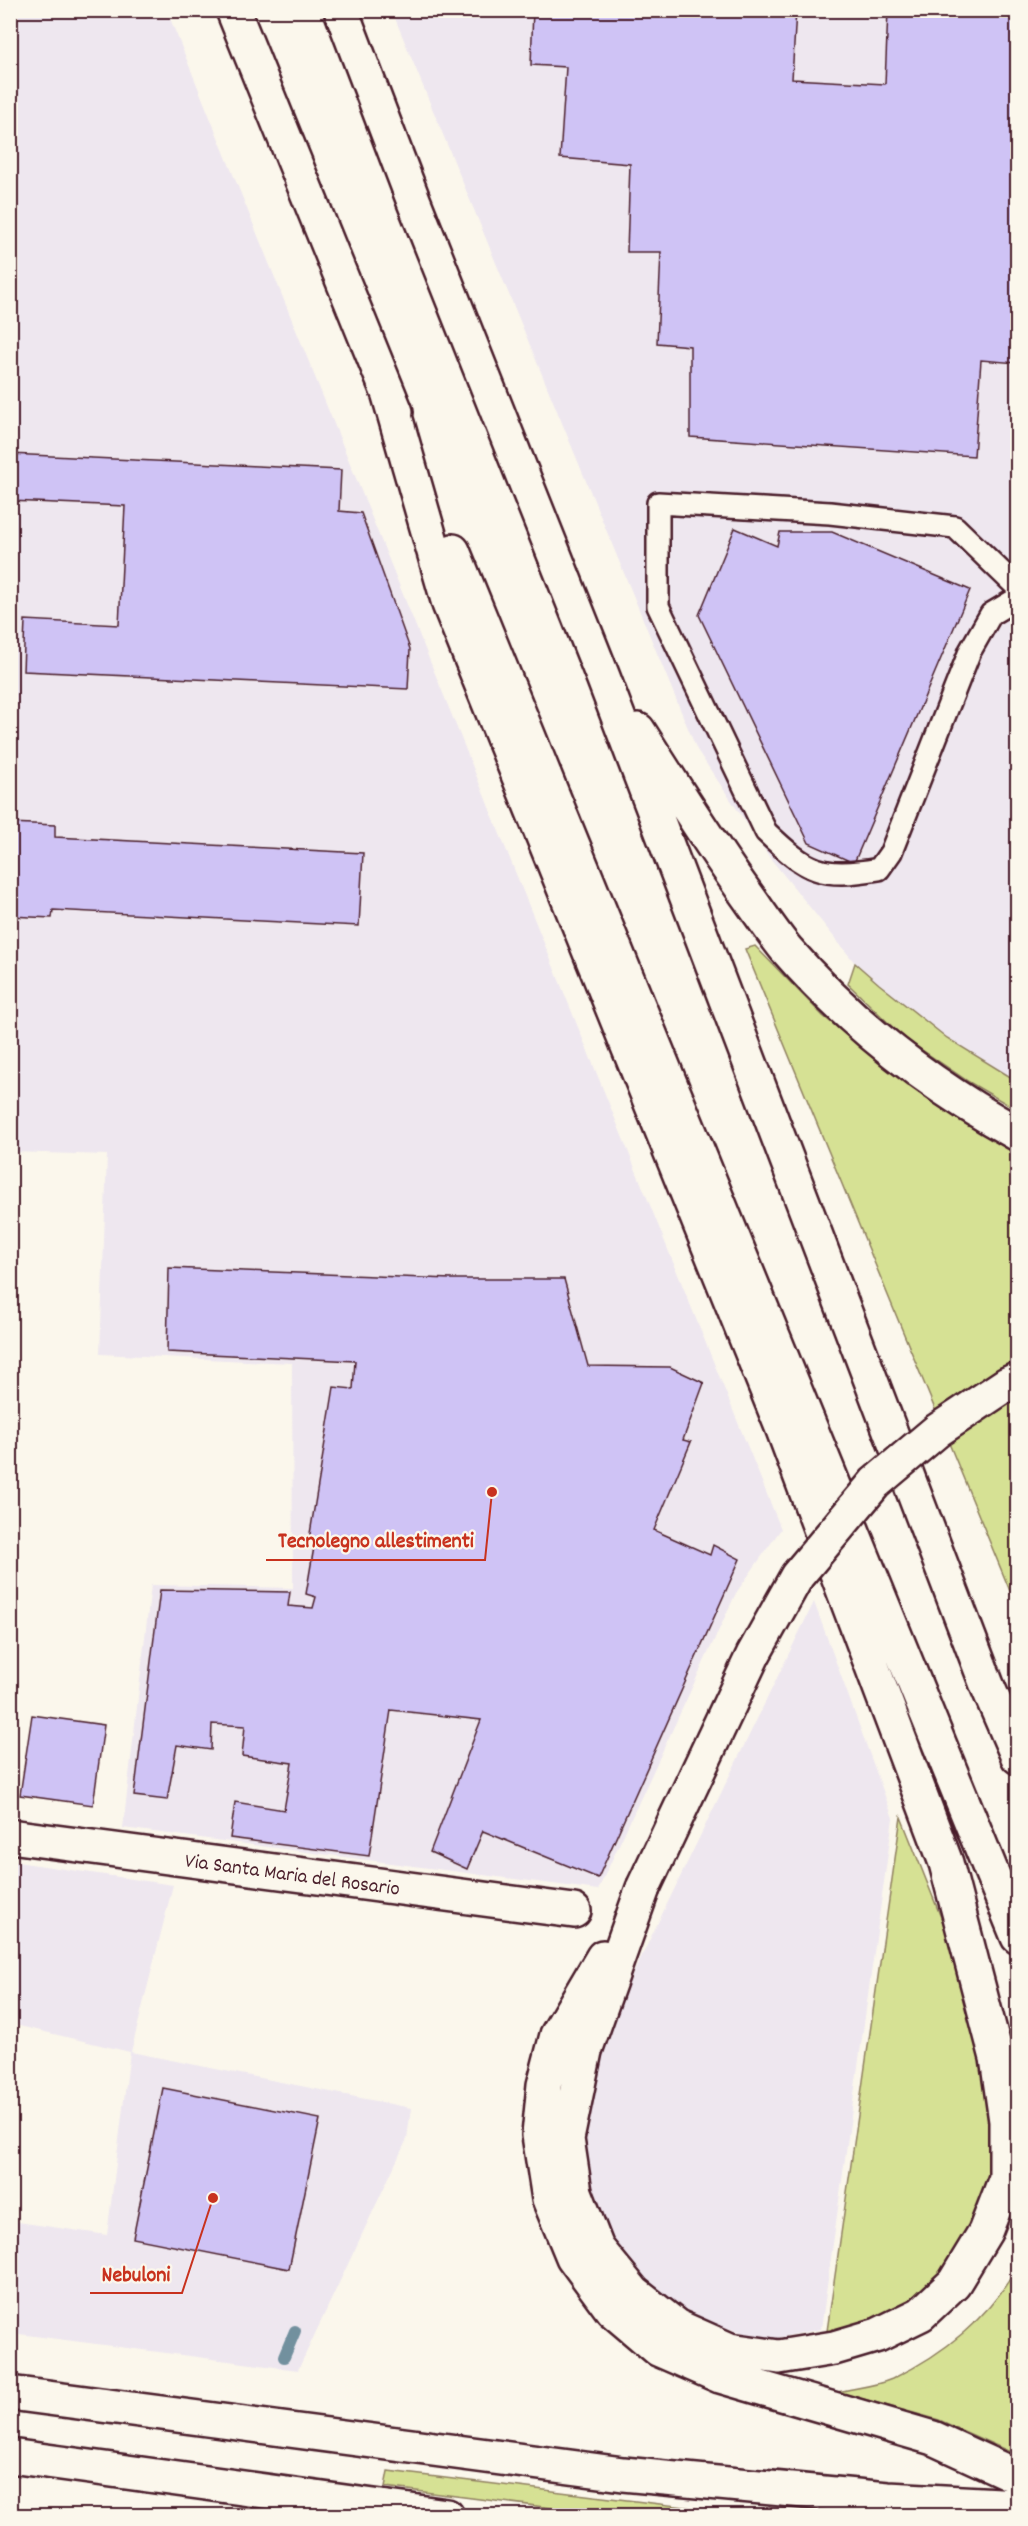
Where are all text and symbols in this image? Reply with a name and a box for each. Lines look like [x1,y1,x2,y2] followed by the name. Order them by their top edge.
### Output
[266,1520,485,1560] callout: Tecnolegno allestimenti
[278,1527,474,1558] text: Tecnolegno allestimenti
[183,1847,401,1906] street label: Via Santa Maria del Rosario
[90,2253,182,2293] callout: Nebuloni
[102,2261,170,2292] text: Nebuloni

